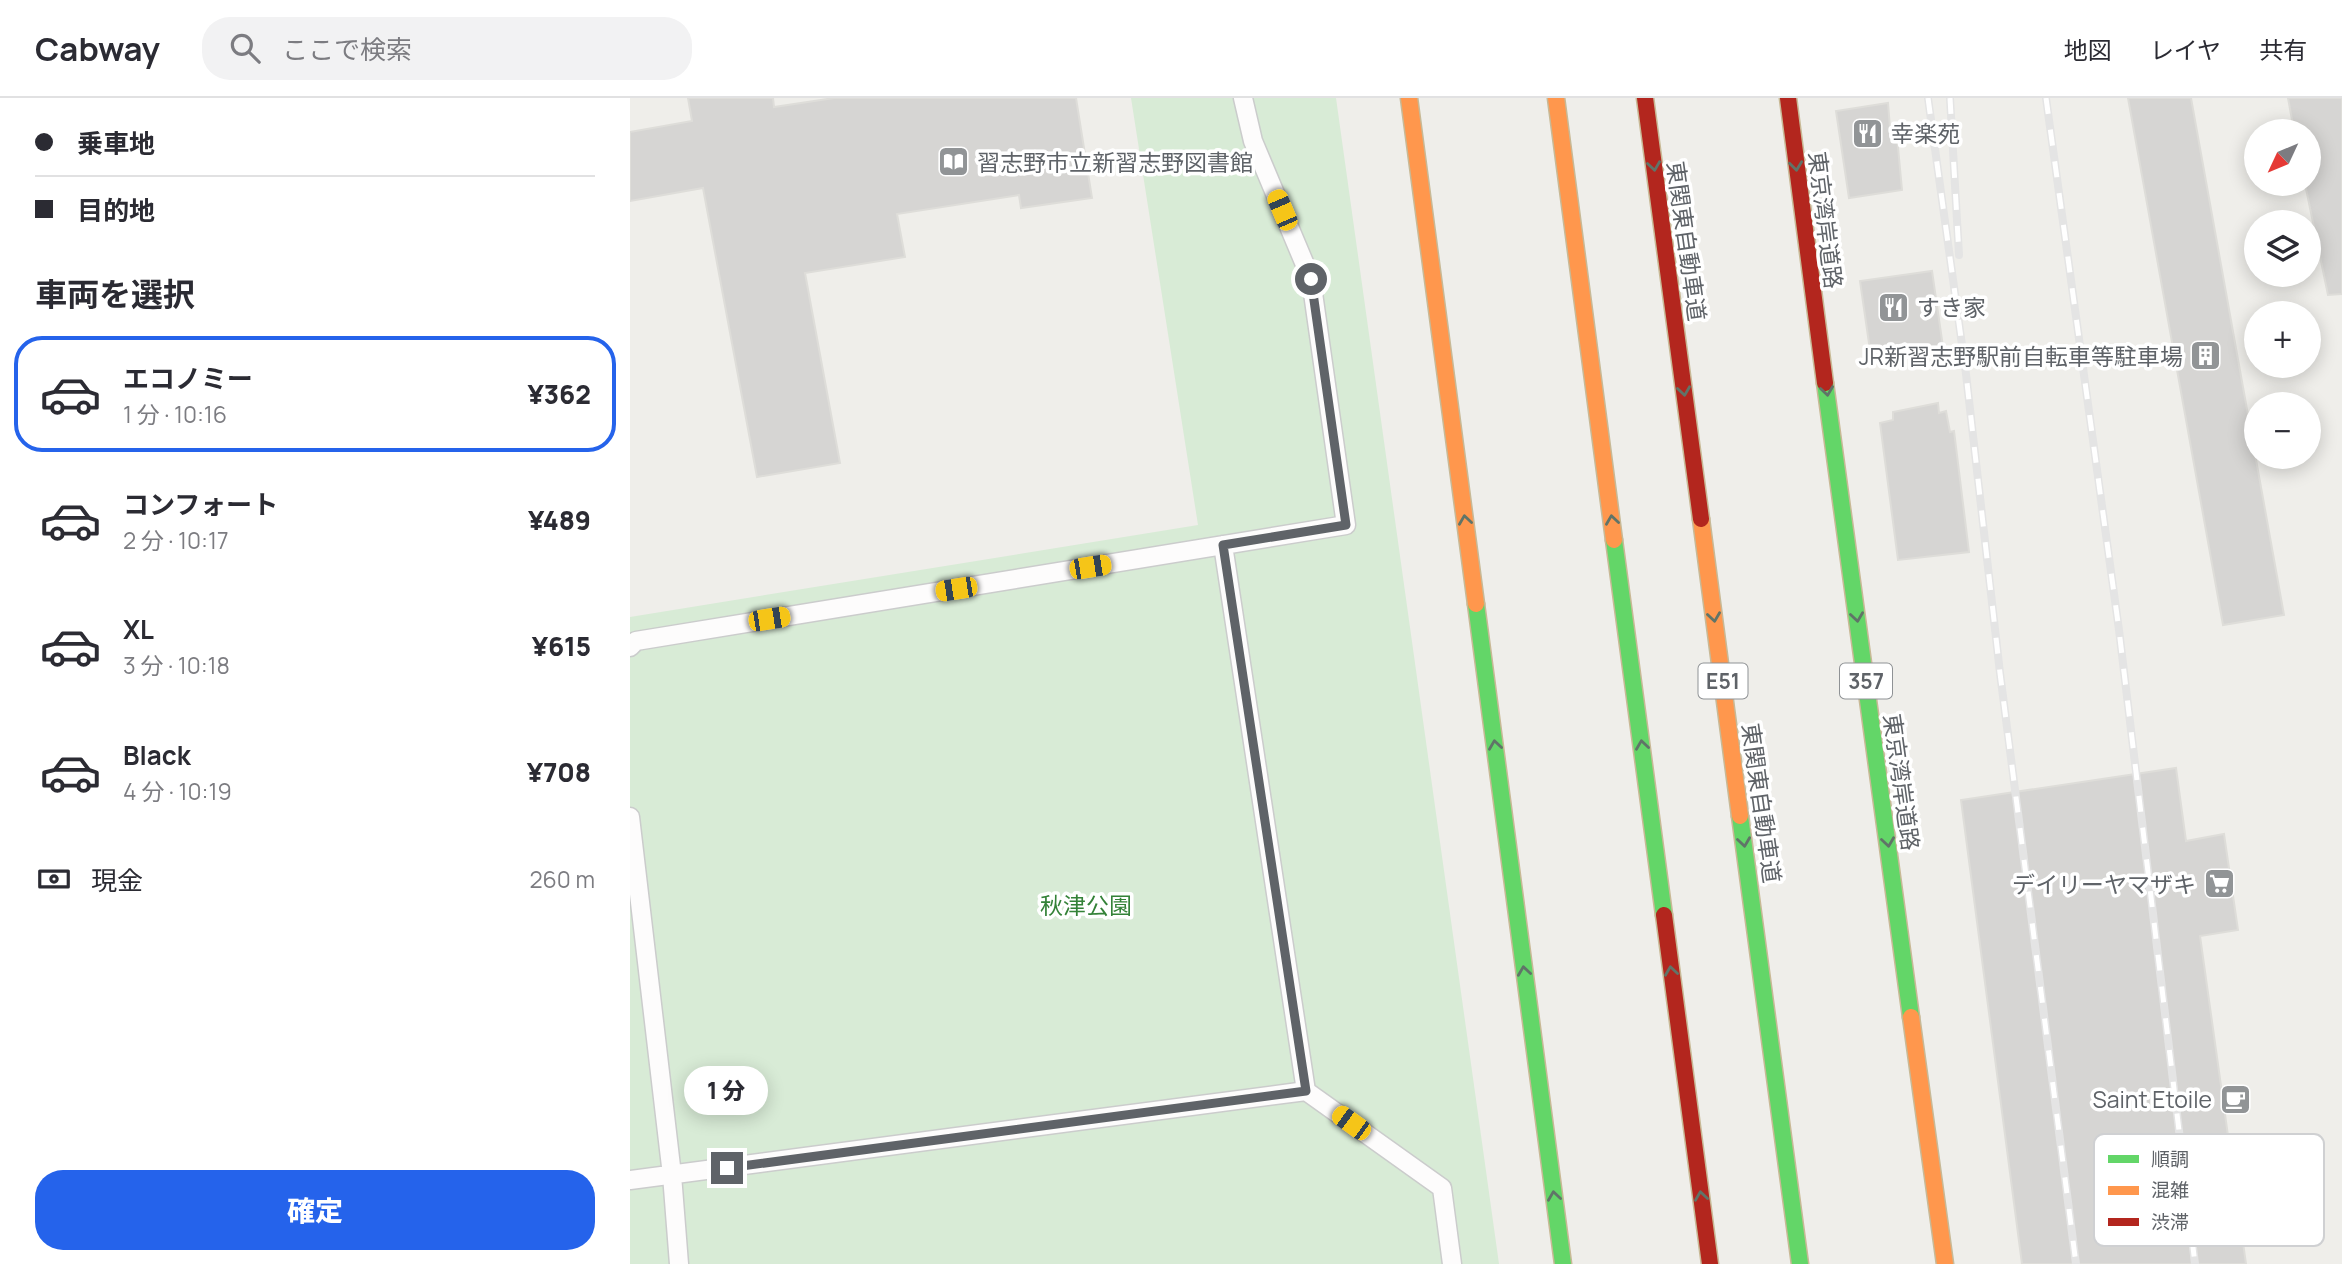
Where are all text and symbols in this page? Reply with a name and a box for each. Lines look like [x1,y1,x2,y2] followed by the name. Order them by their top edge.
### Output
[202,17,692,80] search box
[35,26,160,71] text: Cabway
[226,29,264,67] icon: search
[282,31,412,67] text: ここで検索
[2064,33,2112,66] text: 地図
[2150,33,2221,66] text: レイヤ
[2259,33,2307,66] text: 共有
[1851,116,1885,150] restaurant icon: 幸楽苑
[1891,117,1960,149] place label: 幸楽苑
[2244,119,2320,196] north arrow
[2244,119,2321,469] map controls
[77,125,155,161] text: 乗車地
[937,145,971,179] library icon: 習志野市立新習志野図書館
[977,146,1253,178] place label: 習志野市立新習志野図書館
[1802,150,1850,290] street label: 東京湾岸道路
[1660,159,1714,323] street label: 東関東自動車道
[1647,160,1662,172] one-way arrow
[1788,160,1803,172] one-way arrow
[1265,187,1300,233] car
[77,192,155,228] text: 目的地
[2244,210,2321,287] button: layers
[1295,263,1327,295] route start
[35,272,195,316] text: 車両を選択
[1877,290,1911,324] restaurant icon: すき家
[1917,291,1986,323] place label: すき家
[2244,301,2321,378] button: +
[2189,339,2223,373] building icon: JR新習志野駅前自転車等駐車場
[1859,340,2183,372] place label: JR新習志野駅前自転車等駐車場
[123,360,253,396] text: エコノミー
[39,363,102,426] icon: car
[527,376,591,412] text: ¥362
[1677,385,1692,397] one-way arrow
[1819,385,1834,397] one-way arrow
[2244,392,2321,469] button: −
[123,398,227,430] text: 1 分 · 10:16
[123,486,278,522] text: コンフォート
[39,489,102,552] icon: car
[528,502,591,538] text: ¥489
[1457,514,1472,526] one-way arrow
[1604,514,1619,526] one-way arrow
[123,524,229,556] text: 2 分 · 10:17
[1068,553,1113,581] car
[934,575,979,603] car
[747,605,792,633] car
[123,611,154,647] text: XL
[1707,611,1722,623] one-way arrow
[1849,611,1864,622] one-way arrow
[39,615,102,678] icon: car
[532,628,591,664] text: ¥615
[123,649,230,681] text: 3 分 · 10:18
[1698,664,1748,698] road number: E51
[1840,664,1892,698] road number: 357
[1877,711,1927,853] street label: 東京湾岸道路
[1735,721,1789,885] street label: 東関東自動車道
[123,737,191,773] text: Black
[1487,739,1502,751] one-way arrow
[1634,739,1649,751] one-way arrow
[39,741,102,804] icon: car
[527,754,591,790] text: ¥708
[123,775,232,807] text: 4 分 · 10:19
[1736,836,1751,848] one-way arrow
[1880,836,1895,848] one-way arrow
[35,860,73,898] icon: cash
[91,862,143,898] text: 現金
[529,863,595,895] text: 260 m
[2202,867,2236,901] supermarket icon: デイリーヤマザキ
[2012,868,2196,900] place label: デイリーヤマザキ
[1040,889,1132,921] park label: 秋津公園
[1517,965,1532,977] one-way arrow
[1664,965,1679,977] one-way arrow
[685,1066,769,1116] callout: 1 分
[707,1074,745,1106] text: 1 分
[2218,1082,2252,1116] cafe icon: Saint Etoile
[2093,1083,2212,1115] place label: Saint Etoile
[1328,1102,1375,1144] car
[2094,1134,2324,1246] legend
[2151,1146,2189,1172] text: 順調
[711,1152,743,1184] route end
[35,1170,595,1250] button: 確定
[2151,1177,2189,1203] text: 混雑
[1547,1190,1562,1202] one-way arrow
[1694,1190,1709,1202] one-way arrow
[2151,1209,2189,1235] text: 渋滞

